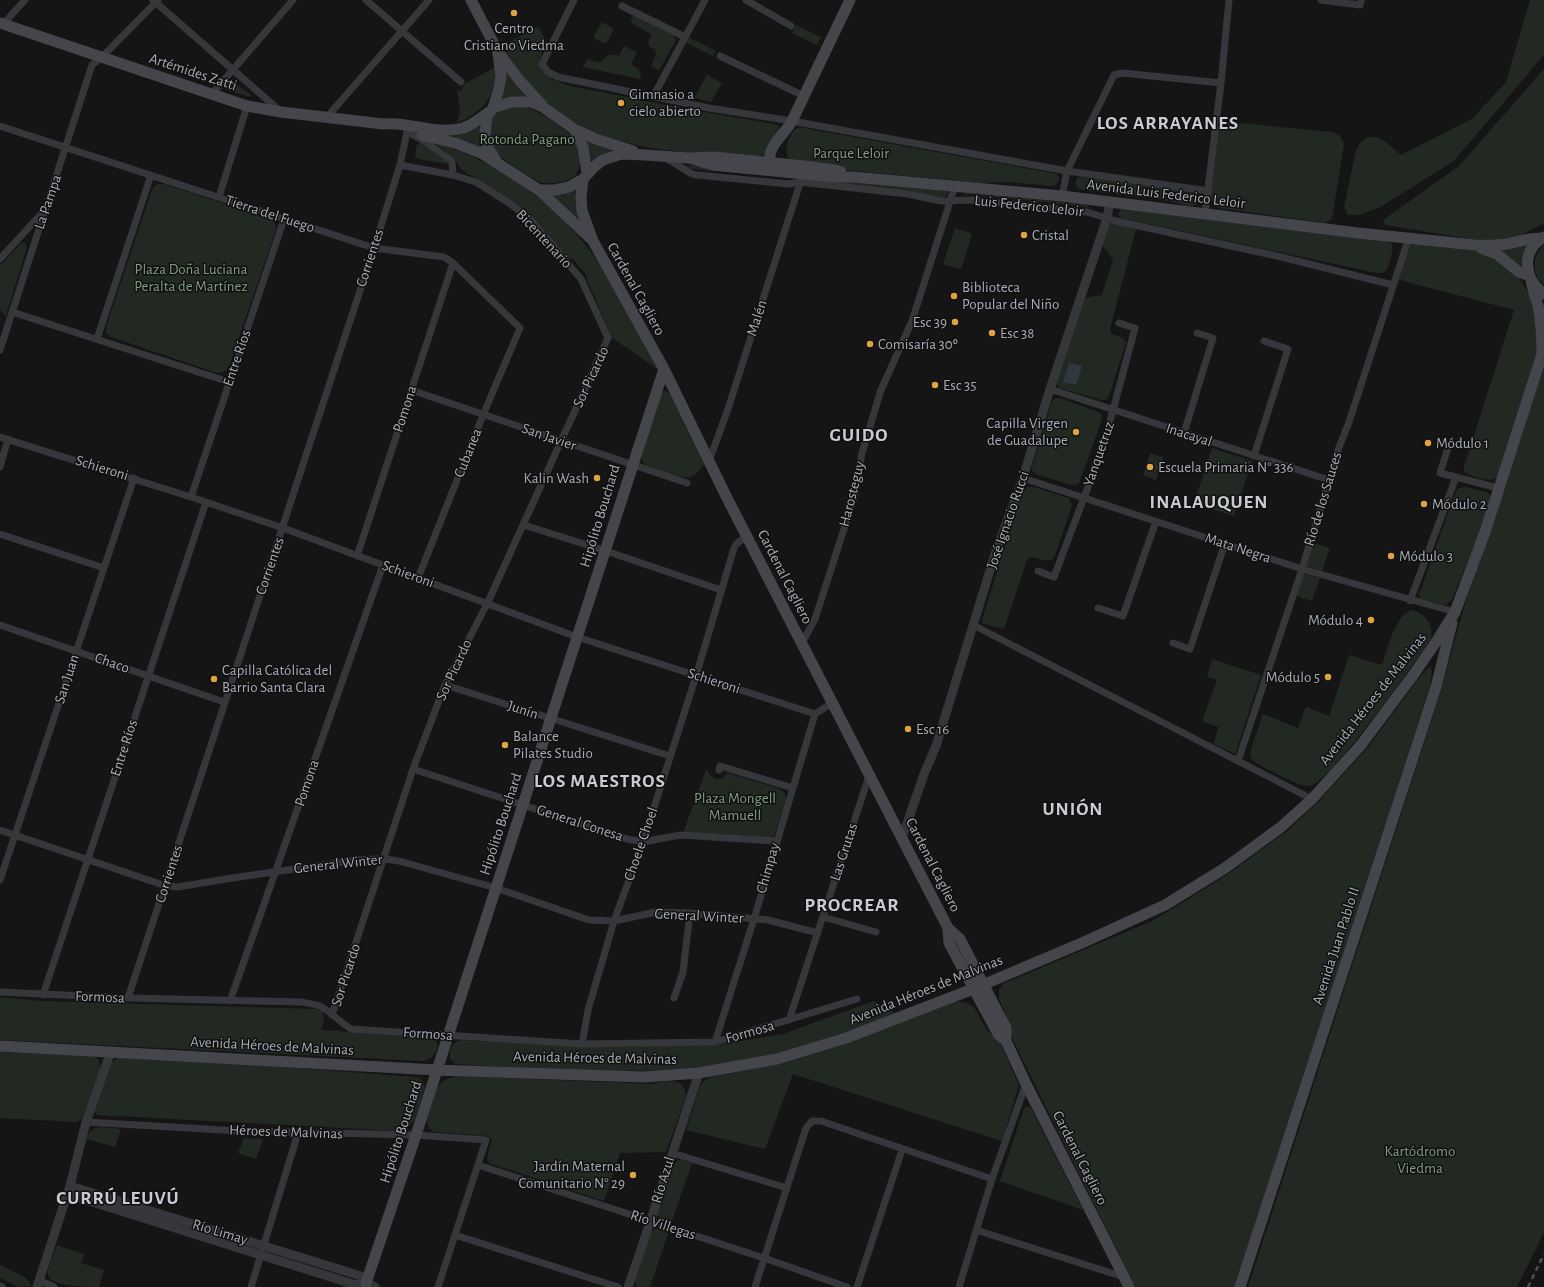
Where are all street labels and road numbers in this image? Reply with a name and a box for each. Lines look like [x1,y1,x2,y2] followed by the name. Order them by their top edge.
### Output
[147,49,239,95] street label: Artémides Zatti
[30,172,66,232] street label: La Pampa
[1086,175,1246,213] street label: Avenida Luis Federico Leloir
[223,191,317,237] street label: Tierra del Fuego
[974,191,1084,221] street label: Luis Federico Leloir
[512,206,576,272] street label: Bicentenario
[352,227,388,289] street label: Corrientes
[603,239,669,339] street label: Cardenal Cagliero
[743,298,771,338] street label: Malén
[219,327,255,389] street label: Entre Ríos
[569,344,613,410] street label: Sor Picardo
[389,383,421,435] street label: Pomona
[519,419,579,455] street label: San Javier
[1080,419,1118,489] street label: Yanquetruz
[1164,419,1214,451] street label: Inacayal
[450,426,486,480] street label: Cubanea
[1300,450,1346,548] street label: Río de los Sauces
[73,451,131,485] street label: Schieroni
[835,459,869,529] street label: Harosteguy
[576,462,624,570] street label: Hipólito Bouchard
[983,469,1033,571] street label: José Ignacio Rucci
[754,527,816,627] street label: Cardenal Cagliero
[1203,529,1273,567] street label: Mata Negra
[252,535,288,597] street label: Corrientes
[379,556,437,592] street label: Schieroni
[1316,629,1430,769] street label: Avenida Héroes de Malvinas
[432,637,476,703] street label: Sor Picardo
[92,649,132,677] street label: Chaco
[51,652,83,706] street label: San Juan
[685,664,743,698] street label: Schieroni
[505,697,541,723] street label: Junín
[106,717,142,779] street label: Entre Ríos
[291,757,323,809] street label: Pomona
[476,771,526,877] street label: Hipólito Bouchard
[534,801,626,845] street label: General Conesa
[620,805,662,883] street label: Choele Choel
[902,815,964,915] street label: Cardenal Cagliero
[826,821,862,883] street label: Las Grutas
[752,841,784,895] street label: Chimpay
[151,843,187,905] street label: Corrientes
[293,850,383,878] street label: General Winter
[1308,885,1364,1007] street label: Avenida Juan Pablo II
[654,905,744,927] street label: General Winter
[327,941,365,1009] street label: Sor Picardo
[847,951,1005,1029] street label: Avenida Héroes de Malvinas
[75,987,125,1007] street label: Formosa
[724,1016,776,1048] street label: Formosa
[402,1023,454,1045] street label: Formosa
[190,1033,354,1059] street label: Avenida Héroes de Malvinas
[513,1048,677,1068] street label: Avenida Héroes de Malvinas
[376,1079,426,1185] street label: Hipólito Bouchard
[1049,1108,1111,1208] street label: Cardenal Cagliero
[229,1121,343,1143] street label: Héroes de Malvinas
[647,1154,679,1206] street label: Río Azul
[628,1206,698,1244] street label: Río Villegas
[190,1215,250,1249] street label: Río Limay

